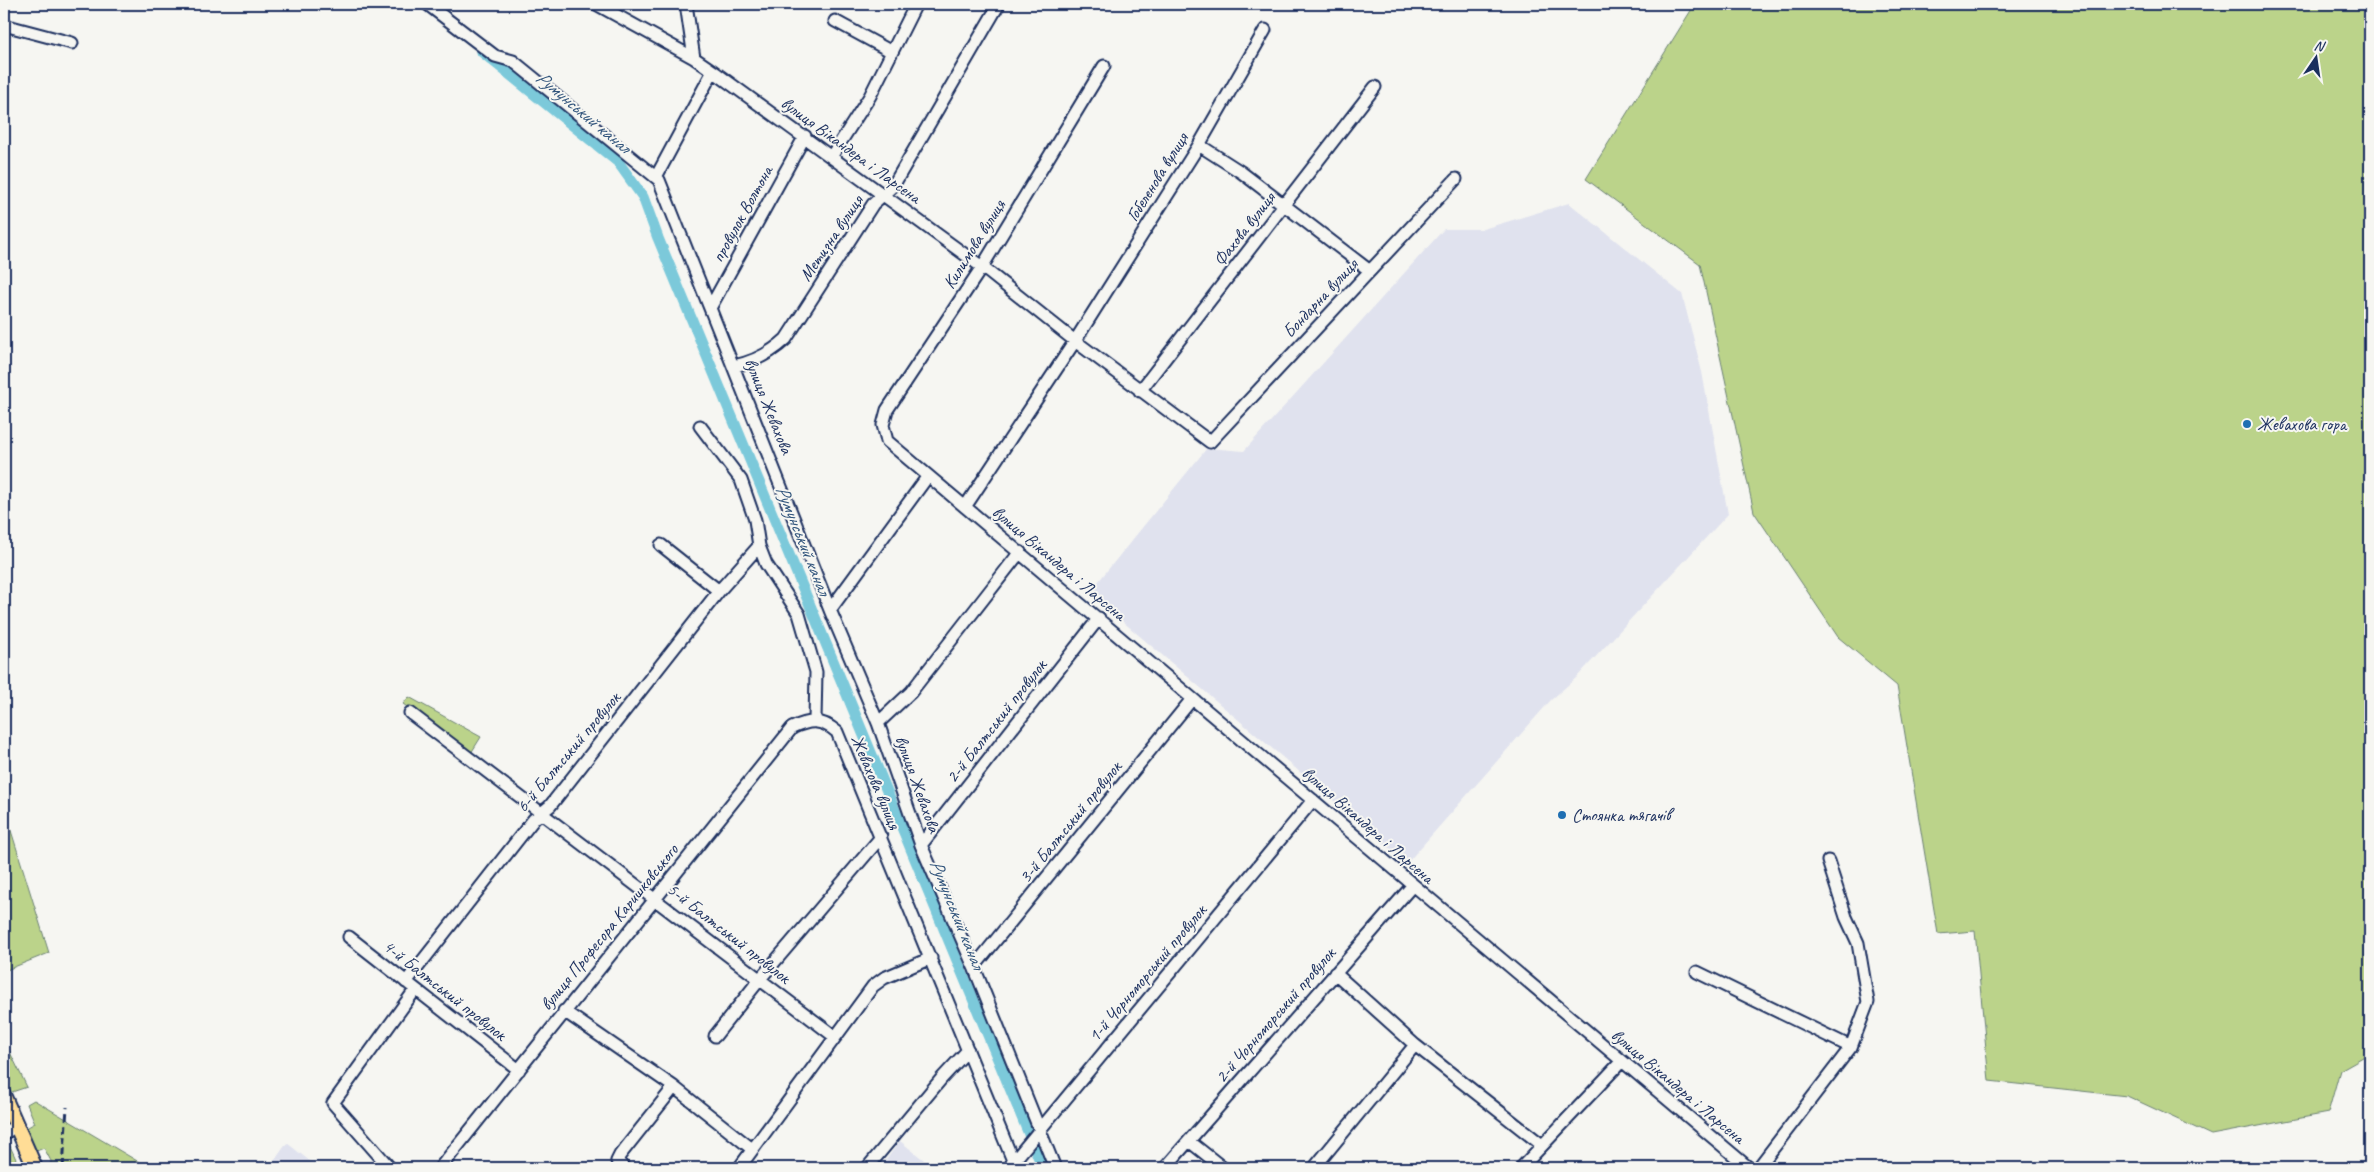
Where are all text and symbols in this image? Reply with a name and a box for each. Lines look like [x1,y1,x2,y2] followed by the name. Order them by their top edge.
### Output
[2292,32,2342,82] north arrow
[2313,37,2327,56] text: N
[531,66,637,160] water label: Румунський канал
[777,92,927,209] street label: вулиця Вікандера і Ларсена
[1121,128,1194,225] street label: Гобеленова вулиця
[706,161,778,266] street label: провулок Волтона
[1208,186,1281,270] street label: Фахова вулиця
[794,189,870,286] street label: Метизна вулиця
[938,194,1011,293] street label: Килимова вулиця
[1278,252,1364,342] street label: Бондарна вулиця
[740,355,799,458] street label: вулиця Жевахова
[2257,413,2348,435] place label: Жевахова гора
[2241,418,2253,430] marker: Жевахова гора
[770,482,837,601] water label: Румунський канал
[988,501,1131,626] street label: вулиця Вікандера і Ларсена
[941,654,1052,787] street label: 2-й Балтський провулок
[511,686,626,817] street label: 6-й Балтський провулок
[846,731,906,834] street label: Жевахова вулиця
[890,732,946,837] street label: вулиця Жевахова
[1014,755,1127,887] street label: 3-й Балтський провулок
[1298,762,1440,889] street label: вулиця Вікандера і Ларсена
[1572,804,1675,826] place label: Стоянка тягачів
[1556,809,1568,821] marker: Стоянка тягачів
[535,838,684,1015] street label: вулиця Професора Каришковського
[924,856,991,975] water label: Румунський канал
[663,878,796,989] street label: 5-й Балтський провулок
[1083,899,1212,1046] street label: 1-й Чорноморський провулок
[379,935,512,1046] street label: 4-й Балтський провулок
[1210,942,1341,1087] street label: 2-й Чорноморський провулок
[1607,1024,1750,1149] street label: вулиця Вікандера і Ларсена

